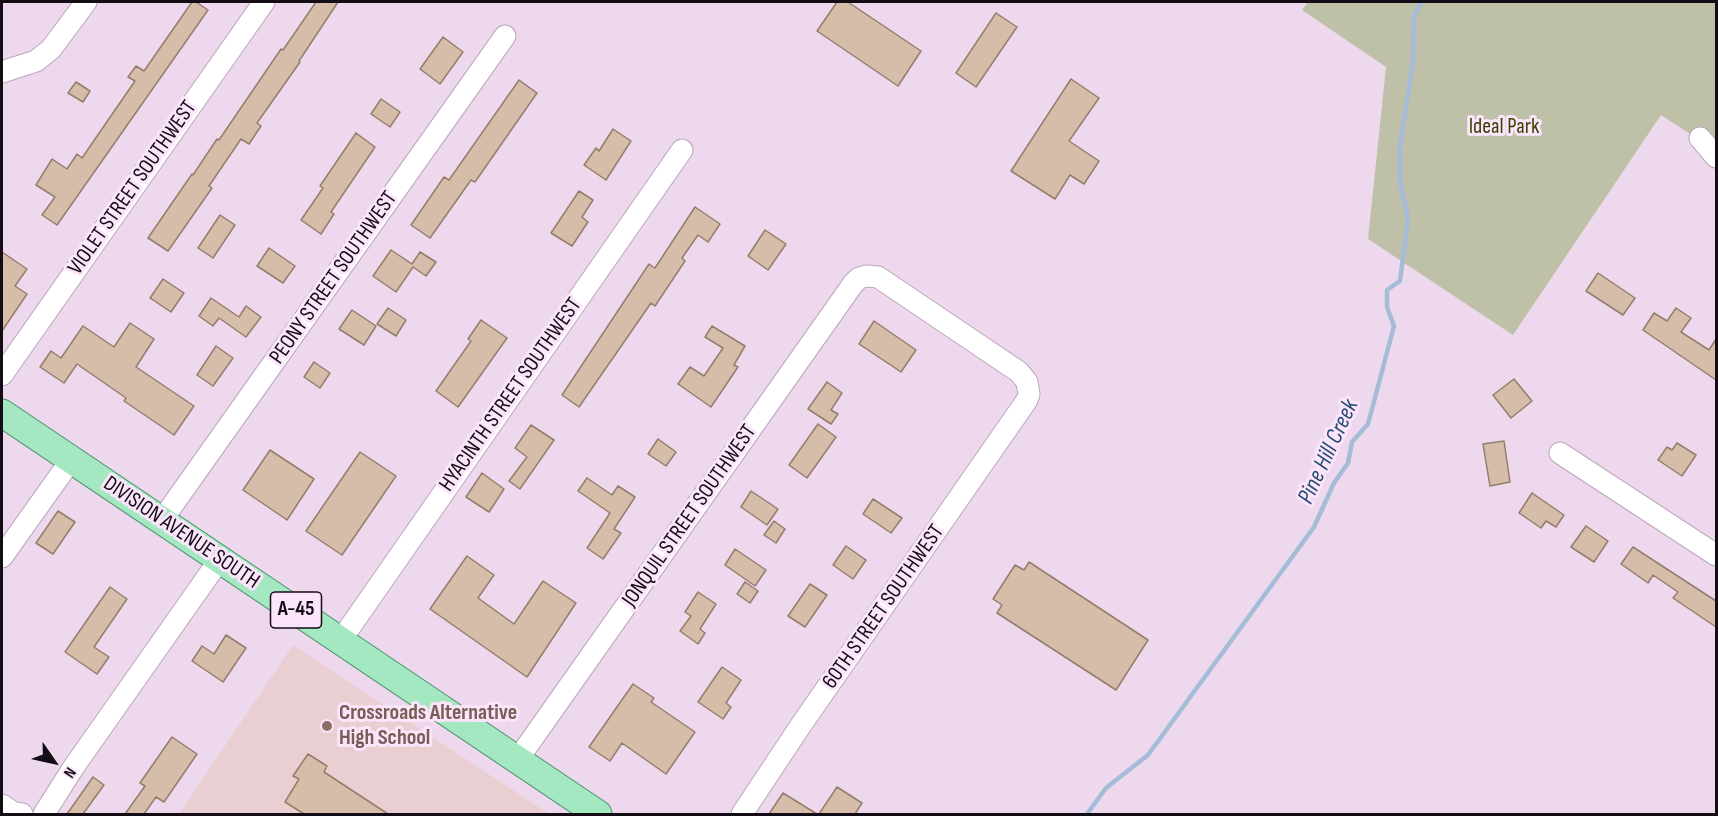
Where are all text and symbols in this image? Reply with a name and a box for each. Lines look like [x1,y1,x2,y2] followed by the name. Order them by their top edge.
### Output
[63,96,203,280] street label: VIOLET STREET SOUTHWEST
[1469,114,1539,140] park label: Ideal Park
[265,187,403,369] street label: PEONY STREET SOUTHWEST
[434,293,588,497] street label: HYACINTH STREET SOUTHWEST
[1292,395,1366,509] water label: Pine Hill Creek
[617,420,763,612] street label: JONQUIL STREET SOUTHWEST
[98,471,264,595] street label: DIVISION AVENUE SOUTH
[818,520,950,694] street label: 60TH STREET SOUTHWEST
[270,592,322,628] road number: A-45
[339,700,517,752] place label: Crossroads Alternative High School
[320,719,334,733] marker: Crossroads Alternative High School
[24,732,84,792] north arrow
[59,763,80,781] text: N

